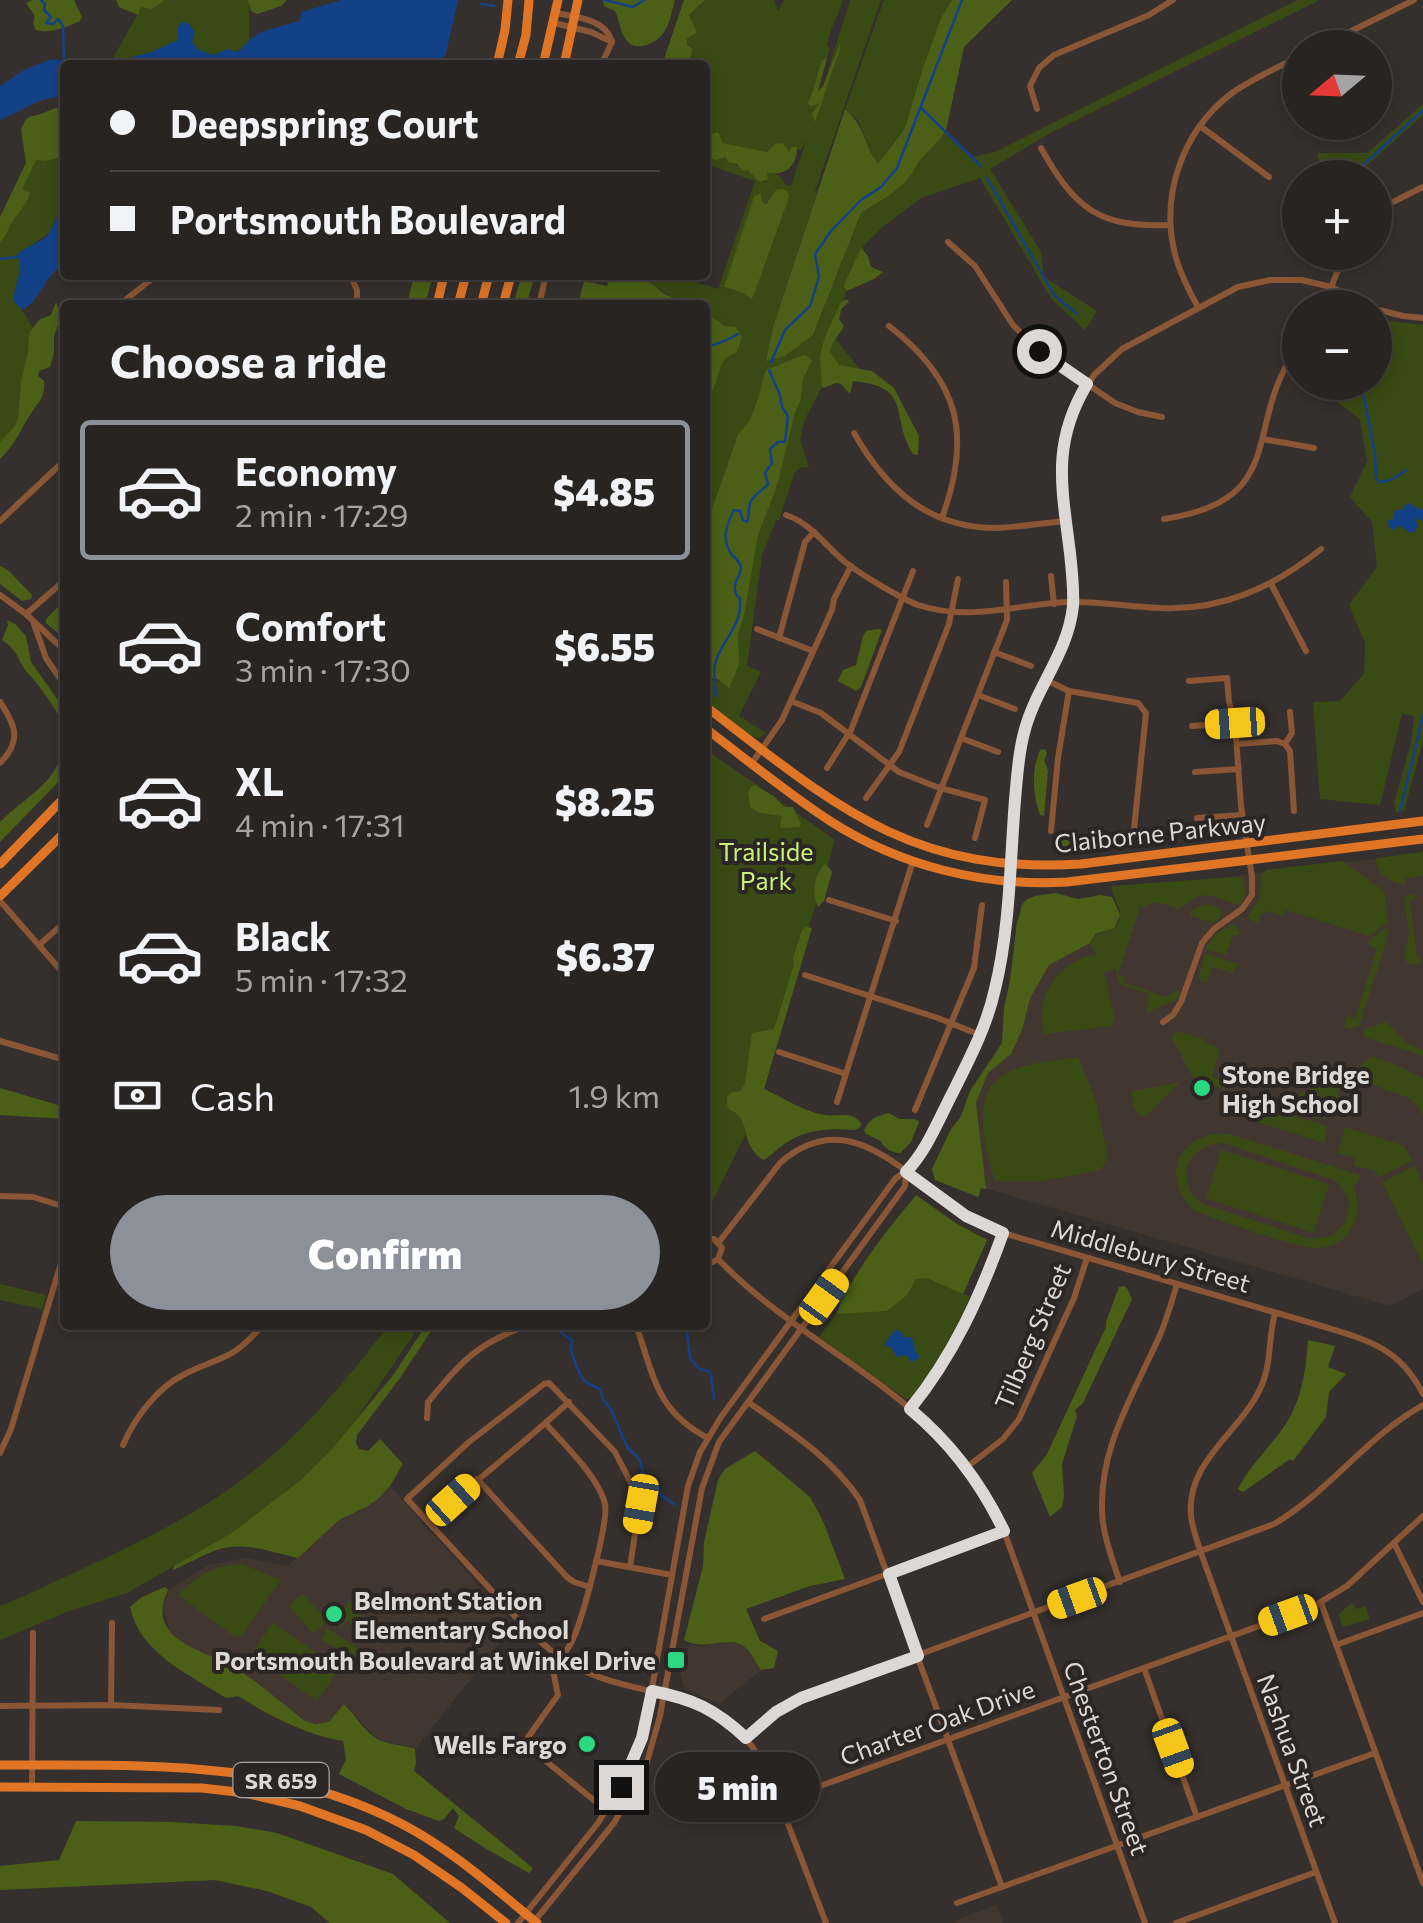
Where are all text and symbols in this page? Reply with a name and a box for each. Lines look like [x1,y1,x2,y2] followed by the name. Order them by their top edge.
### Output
[1282,30,1392,140] north arrow
[1282,30,1392,400] map controls
[170,99,479,146] text: Deepspring Court
[1282,160,1392,270] button: +
[170,195,566,242] text: Portsmouth Boulevard
[1282,290,1392,400] button: −
[1017,329,1062,374] route start
[110,332,387,387] text: Choose a ride
[115,445,205,535] icon: car
[235,447,397,494] text: Economy
[553,467,655,514] text: $4.85
[235,494,408,534] text: 2 min · 17:29
[115,600,205,690] icon: car
[235,602,386,649] text: Comfort
[554,622,655,669] text: $6.55
[235,649,411,689] text: 3 min · 17:30
[1204,706,1266,740] car
[115,755,205,845] icon: car
[235,757,284,804] text: XL
[555,777,655,824] text: $8.25
[235,804,405,844] text: 4 min · 17:31
[1053,806,1267,858] street label: Claiborne Parkway
[719,836,813,895] park label: Trailside Park
[115,910,205,1000] icon: car
[235,912,331,959] text: Black
[556,932,655,979] text: $6.37
[235,959,408,999] text: 5 min · 17:32
[1222,1059,1370,1118] place label: Stone Bridge High School
[110,1068,165,1123] icon: cash
[190,1072,275,1119] text: Cash
[569,1075,660,1115] text: 1.9 km
[1191,1077,1213,1099] marker: Stone Bridge High School
[110,1195,660,1310] button: Confirm
[1048,1212,1254,1298] street label: Middlebury Street
[988,1258,1076,1414] street label: Tilberg Street
[794,1264,854,1330] car
[421,1469,485,1531] car
[621,1472,661,1536] car
[1044,1574,1110,1622] car
[354,1585,569,1644] place label: Belmont Station Elementary School
[1255,1591,1321,1639] car
[323,1603,345,1625] marker: Belmont Station Elementary School
[214,1645,656,1675] place label: Portsmouth Boulevard at Winkel Drive
[665,1649,687,1671] marker: Portsmouth Boulevard at Winkel Drive
[1058,1657,1156,1859] street label: Chesterton Street
[1252,1670,1334,1830] street label: Nashua Street
[836,1673,1038,1771] street label: Charter Oak Drive
[1149,1715,1197,1781] car
[434,1729,567,1759] place label: Wells Fargo
[576,1733,598,1755] marker: Wells Fargo
[656,1752,821,1822] callout: 5 min
[234,1763,328,1797] road number: SR 659
[599,1765,644,1810] route end
[697,1767,778,1807] text: 5 min

